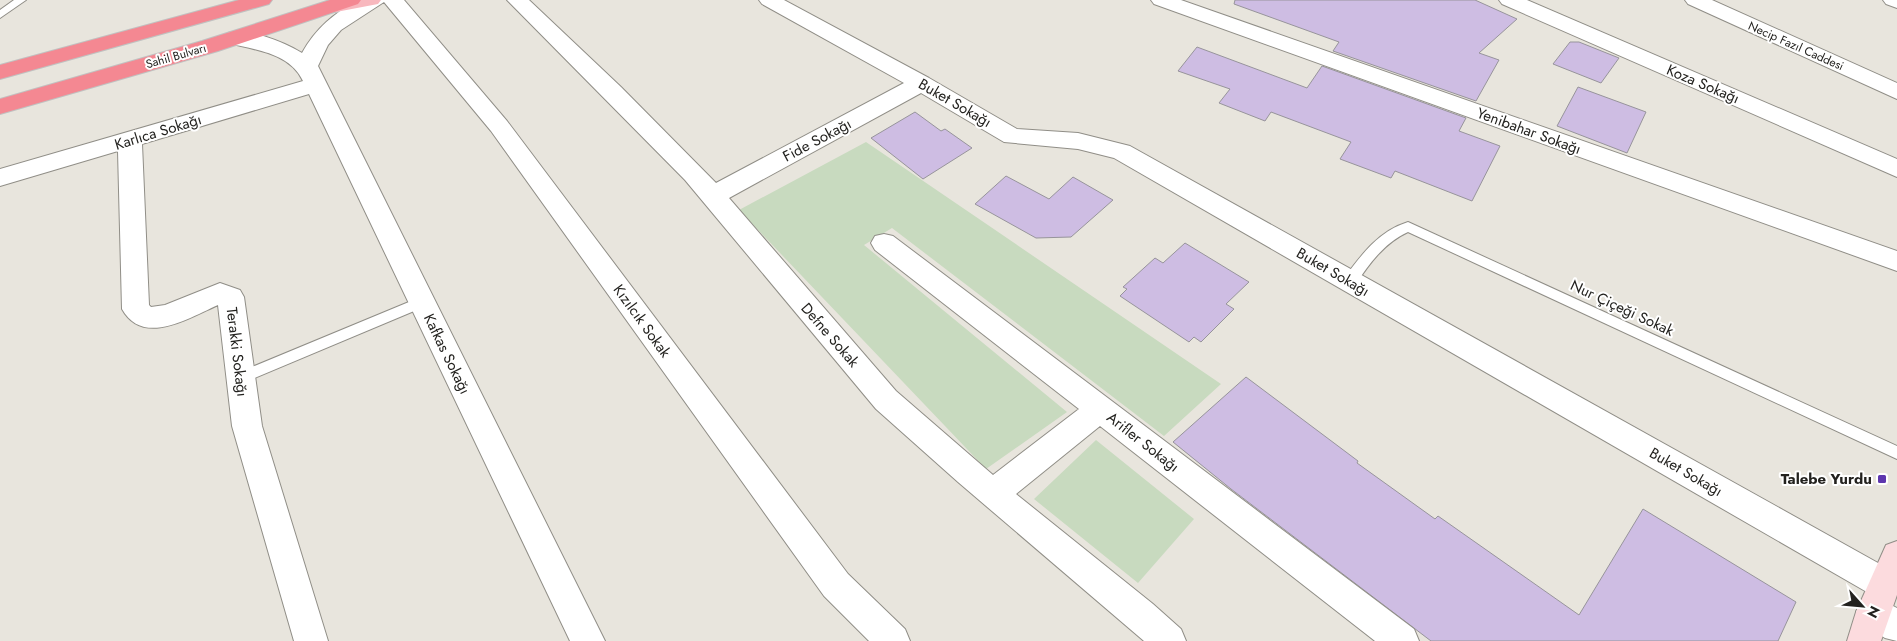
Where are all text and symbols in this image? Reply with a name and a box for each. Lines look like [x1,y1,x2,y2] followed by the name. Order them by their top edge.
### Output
[1745,17,1847,75] street label: Necip Fazıl Caddesi
[144,39,208,73] street label: Sahil Bulvarı
[1663,59,1743,109] street label: Koza Sokağı
[914,73,996,133] street label: Buket Sokağı
[1474,102,1584,160] street label: Yenibahar Sokağı
[112,108,204,156] street label: Karlıca Sokağı
[779,113,855,167] street label: Fide Sokağı
[1292,242,1374,302] street label: Buket Sokağı
[1567,274,1678,342] street label: Nur Çiçeği Sokak
[608,280,676,362] street label: Kızılcık Sokak
[796,298,865,372] street label: Defne Sokak
[221,306,253,398] street label: Terakki Sokağı
[418,310,476,398] street label: Kafkas Sokağı
[1102,407,1184,477] street label: Arifler Sokağı
[1645,442,1727,502] street label: Buket Sokağı
[1781,468,1872,490] place label: Talebe Yurdu
[1876,473,1888,485] marker: Talebe Yurdu
[1837,581,1887,631] north arrow
[1862,602,1885,621] text: N

